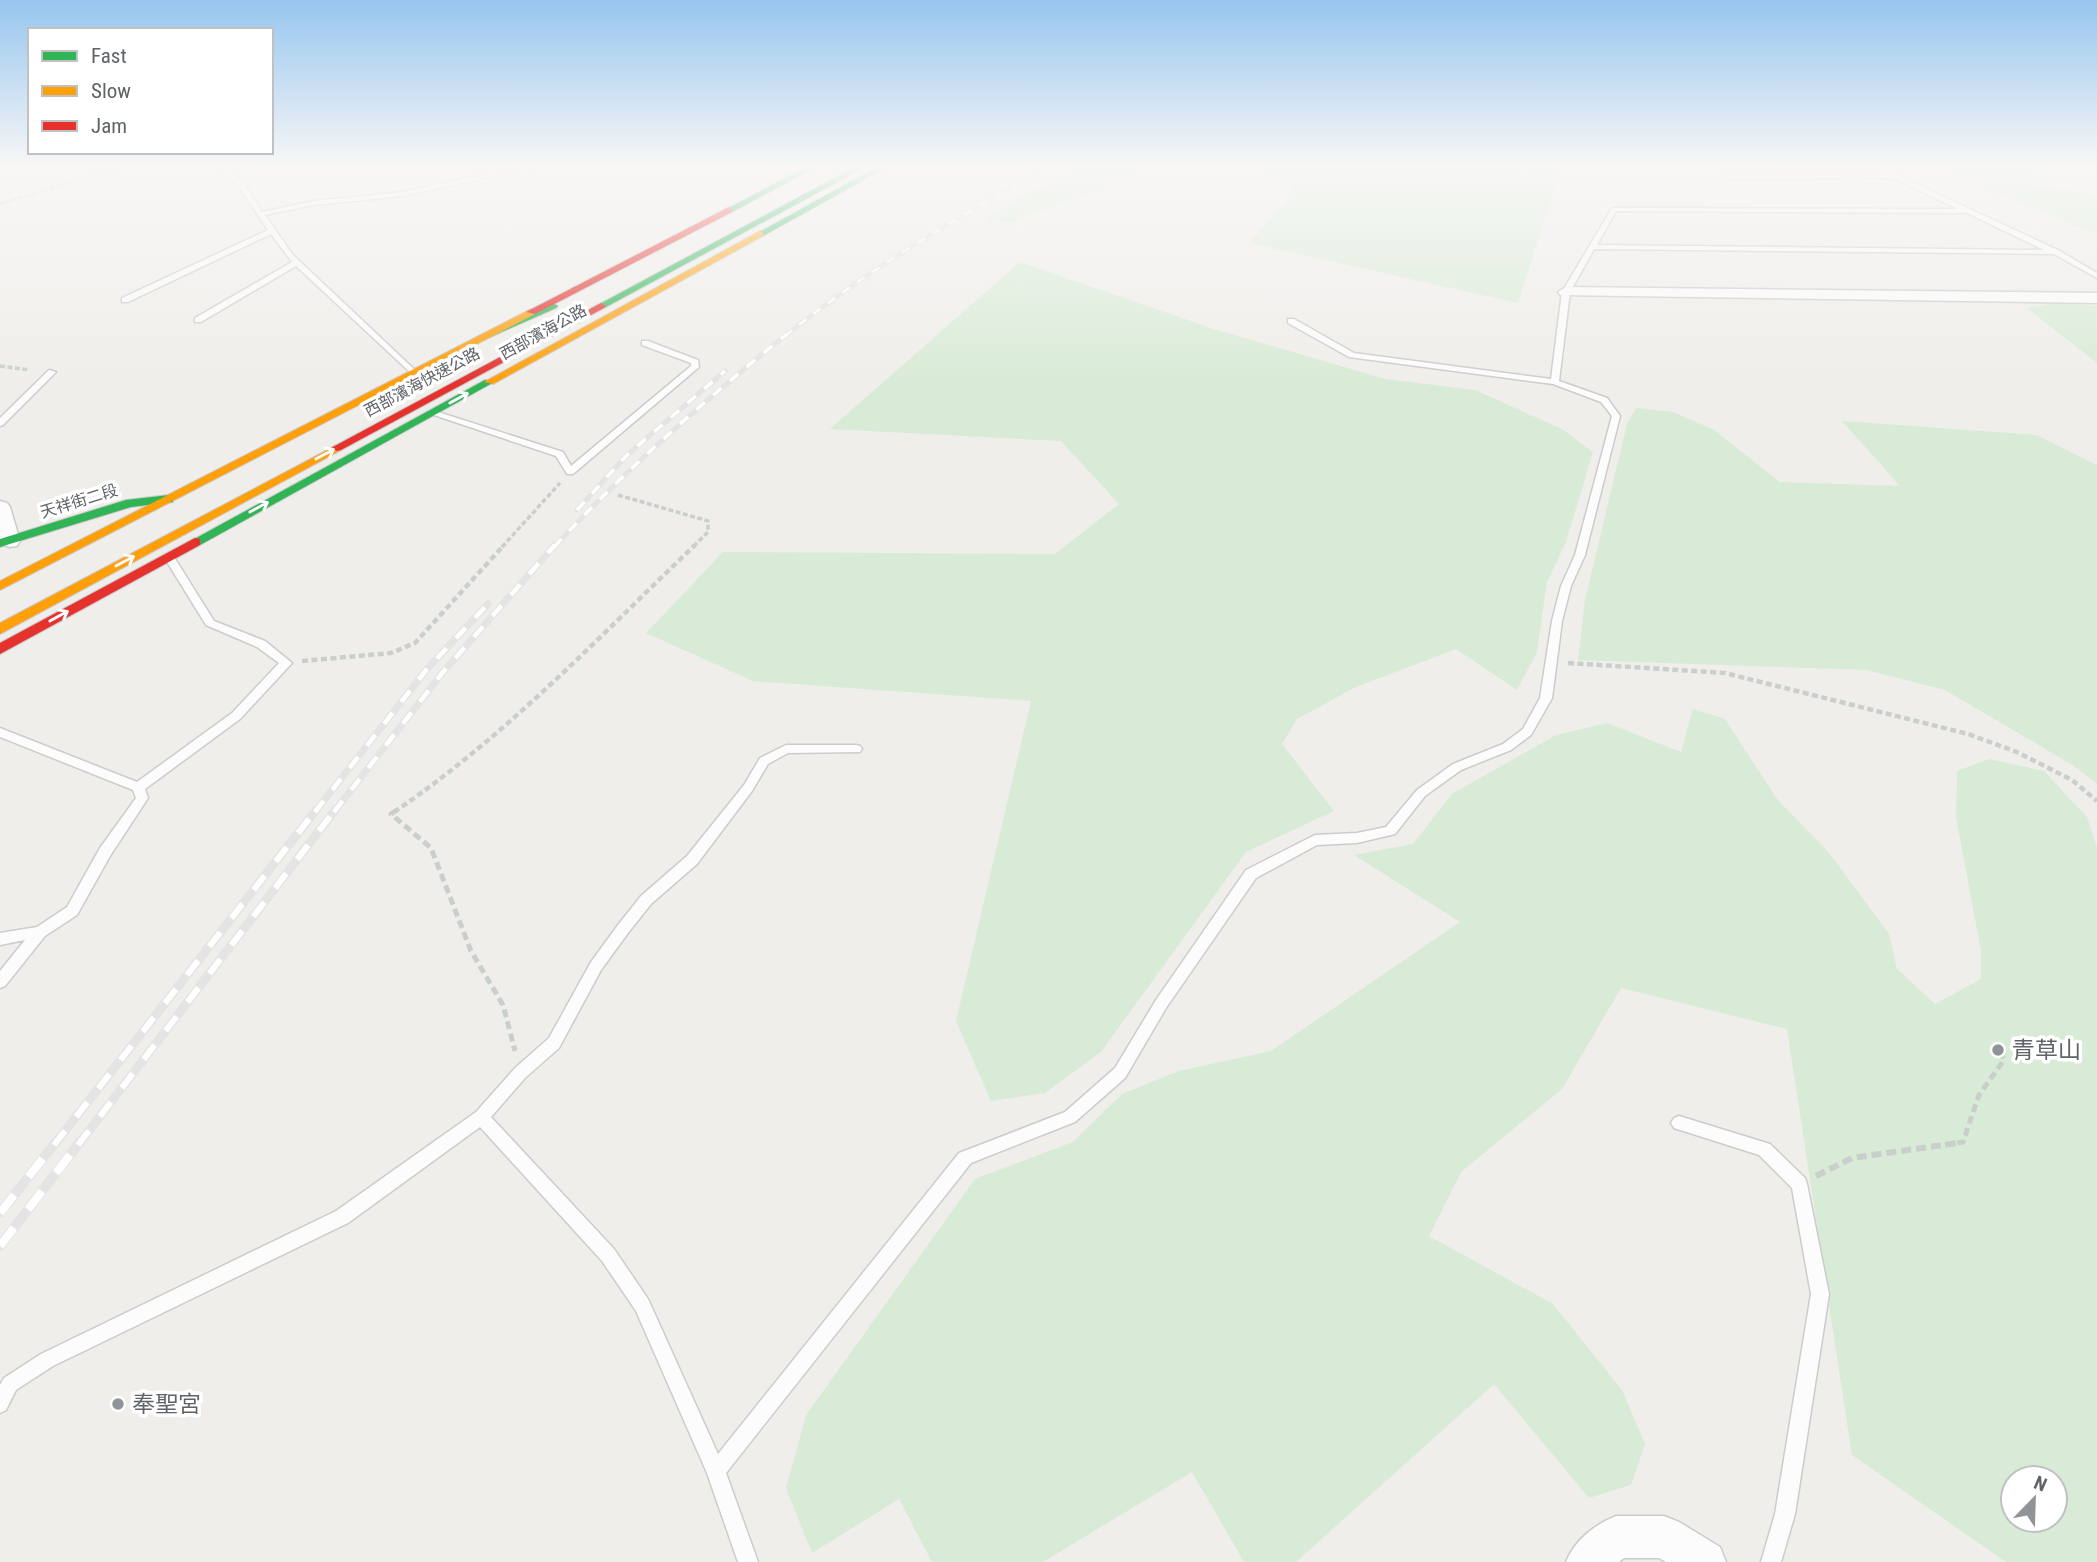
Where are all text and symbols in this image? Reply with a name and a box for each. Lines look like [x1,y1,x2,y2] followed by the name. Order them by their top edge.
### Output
[28,28,273,154] legend
[91,44,127,68] text: Fast
[91,79,131,103] text: Slow
[91,114,127,138] text: Jam
[496,300,590,364] street label: 西部濱海公路
[361,344,483,420] street label: 西部濱海快速公路
[448,391,469,404] one-way arrow
[314,447,335,460] one-way arrow
[38,480,120,522] street label: 天祥街二段
[249,500,269,514] one-way arrow
[114,554,134,568] one-way arrow
[49,609,69,623] one-way arrow
[2012,1037,2081,1064] place label: 青草山
[1990,1042,2006,1058] marker: 青草山
[132,1391,201,1418] place label: 奉聖宮
[110,1396,126,1412] marker: 奉聖宮
[1999,1464,2069,1534] north arrow
[2031,1471,2050,1497] text: N

